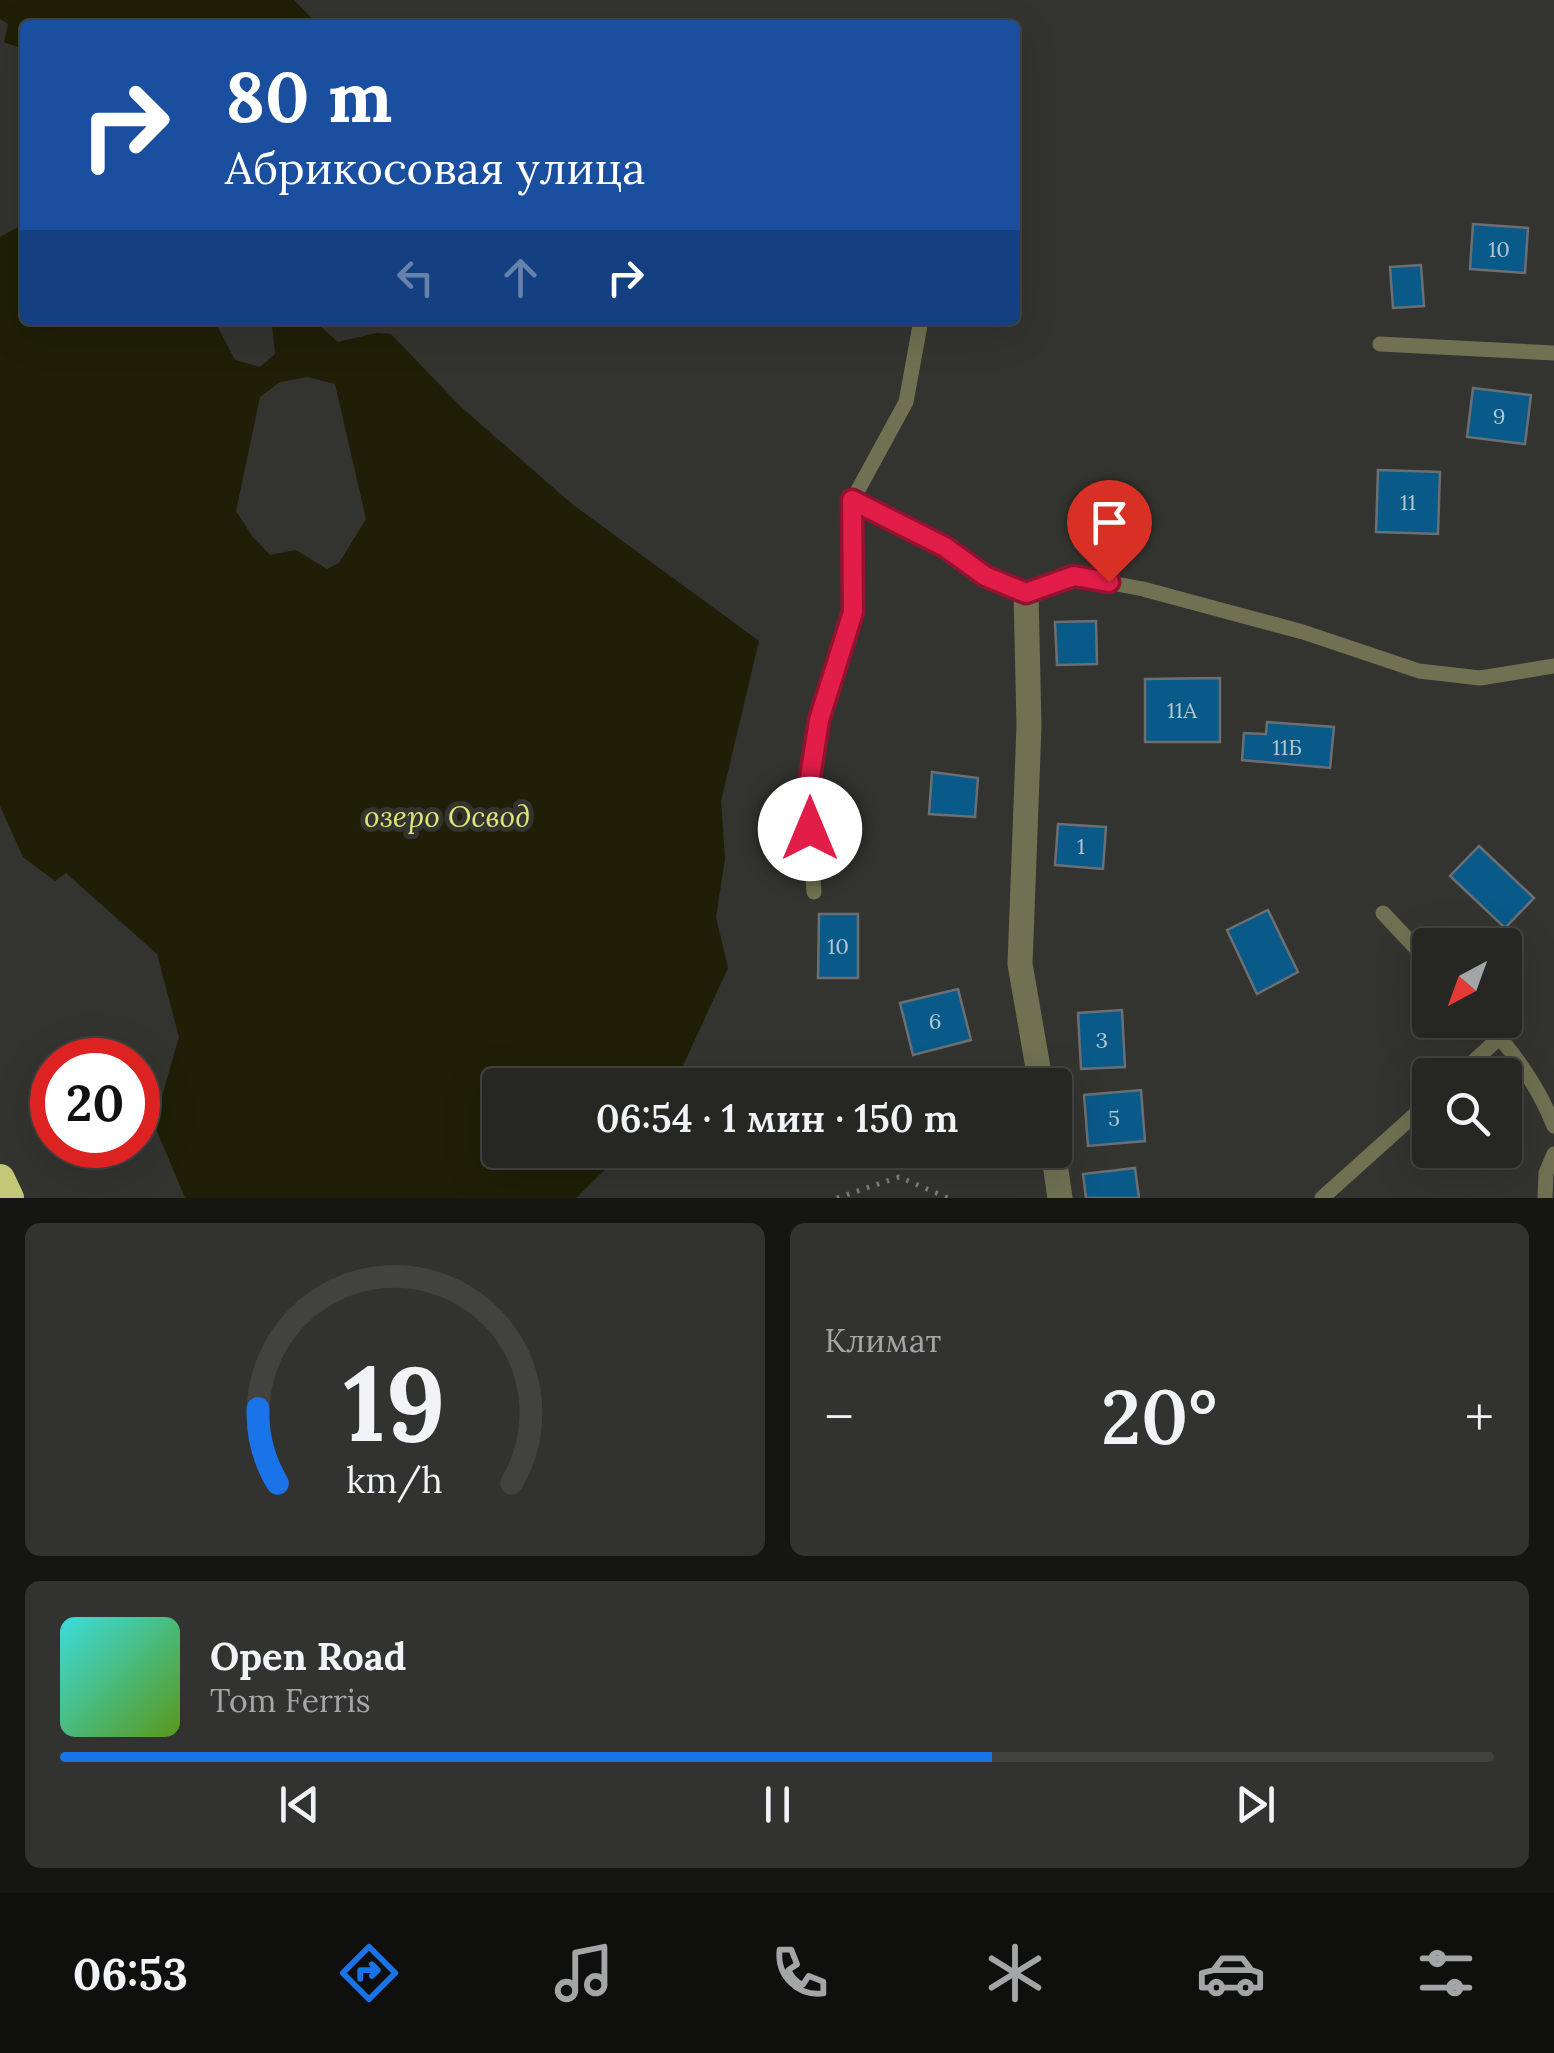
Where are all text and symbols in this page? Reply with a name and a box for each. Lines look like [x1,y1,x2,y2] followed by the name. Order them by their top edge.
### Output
[225,52,392,141] text: 80 m
[60,60,190,190] icon: right
[225,139,645,196] text: Абрикосовая улица
[1488,235,1510,263] house number: 10
[388,250,443,305] icon: left
[493,250,548,305] icon: ahead
[598,250,653,305] icon: right
[1493,402,1505,430] house number: 9
[1067,480,1152,583] pin
[1400,488,1416,516] house number: 11
[1082,495,1137,550] icon: arrive
[1167,696,1198,724] house number: 11А
[1272,733,1302,761] house number: 11Б
[758,777,862,881] position arrow
[364,797,530,835] water label: озеро Освод
[1077,832,1085,860] house number: 1
[1412,928,1522,1038] north arrow
[1412,928,1522,1168] map controls
[827,932,849,960] house number: 10
[929,1007,941,1035] house number: 6
[1096,1026,1108,1054] house number: 3
[30,1038,160,1168] speed limit sign: 20
[1412,1058,1522,1168] button: search
[596,1094,958,1142] text: 06:54 · 1 мин · 150 m
[1108,1104,1120,1132] house number: 5
[825,1320,941,1361] text: Климат
[344,1336,446,1469] text: 19
[1101,1369,1218,1465] text: 20°
[825,1382,854,1452] text: −
[1465,1382,1494,1452] text: +
[346,1457,443,1503] text: km/h
[210,1632,406,1680] text: Open Road
[210,1680,371,1721] text: Tom Ferris
[272,1777,327,1832] icon: previous
[750,1777,805,1832] icon: pause
[1228,1777,1283,1832] icon: next
[334,1938,404,2008] icon: directions
[549,1938,619,2008] icon: music
[765,1938,835,2008] icon: phone
[980,1938,1050,2008] icon: climate
[1196,1938,1266,2008] icon: car
[1411,1938,1481,2008] icon: filters
[73,1945,188,2002] text: 06:53

